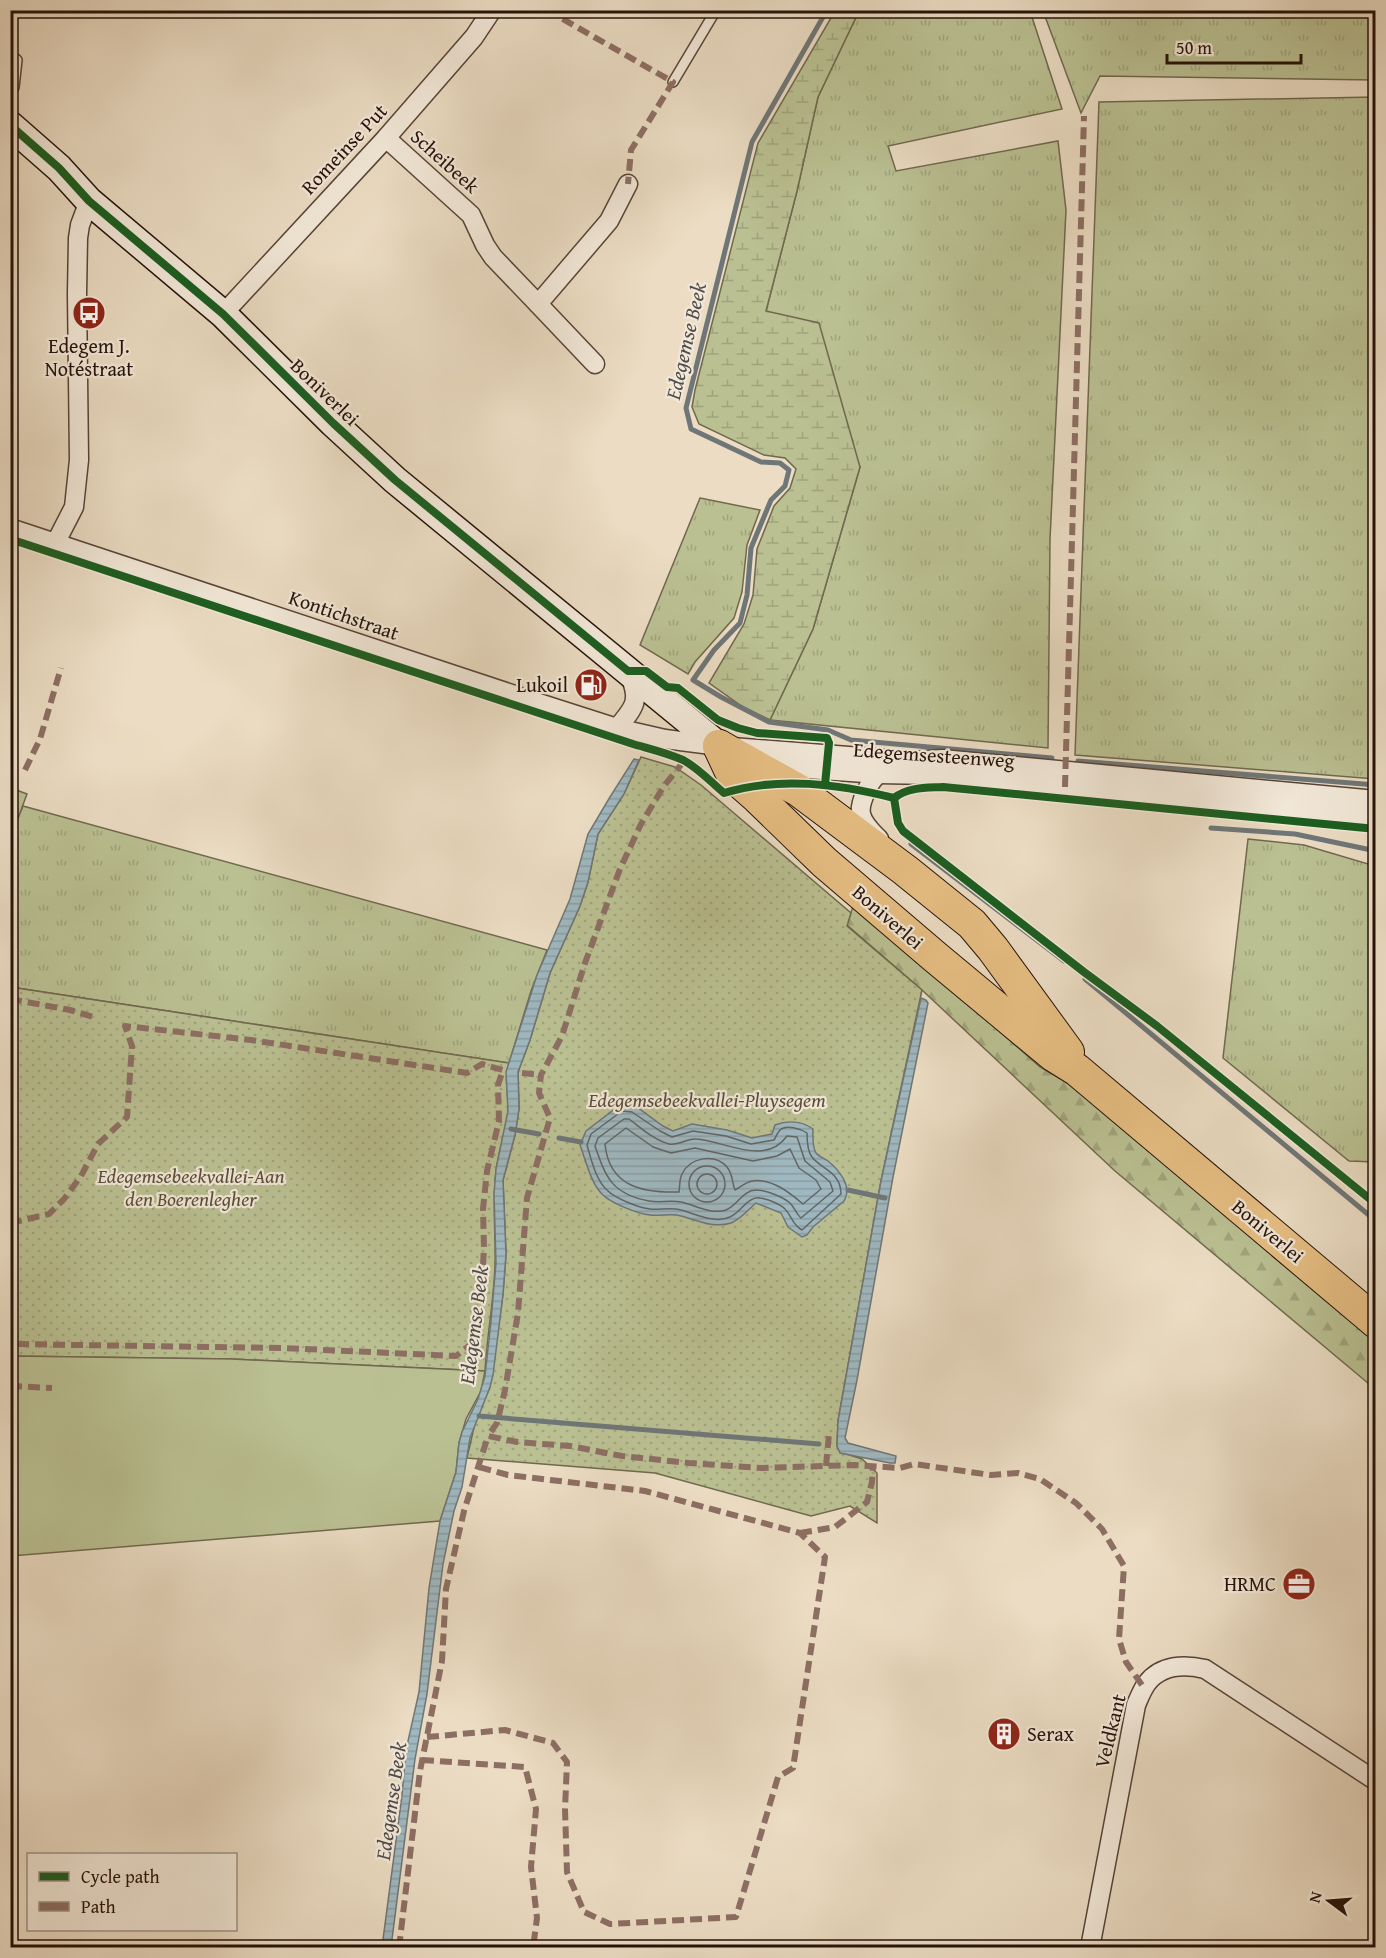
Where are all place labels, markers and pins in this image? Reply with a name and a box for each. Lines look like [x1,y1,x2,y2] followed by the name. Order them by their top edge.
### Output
[71,295,107,331] bus stop icon: Edegem J. Notéstraat
[45,331,133,383] place label: Edegem J. Notéstraat
[573,667,609,703] fuel station icon: Lukoil
[516,670,568,699] place label: Lukoil
[1281,1566,1317,1602] office icon: HRMC
[1224,1569,1276,1598] place label: HRMC
[986,1716,1022,1752] building icon: Serax
[1027,1719,1075,1748] place label: Serax

